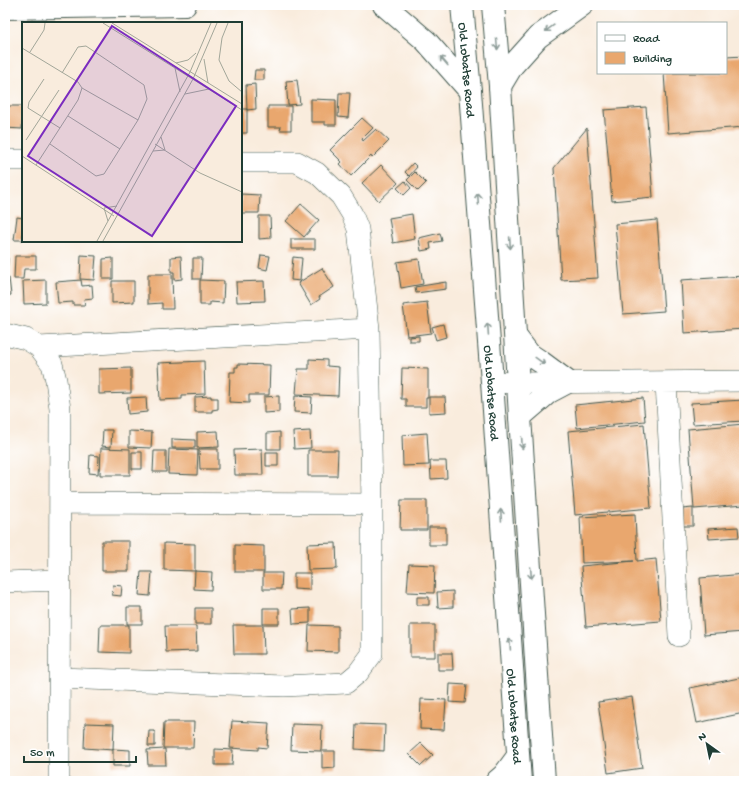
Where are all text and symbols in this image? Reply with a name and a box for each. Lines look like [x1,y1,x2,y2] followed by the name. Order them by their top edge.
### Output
[22,22,242,242] inset map
[454,22,477,119] street label: Old Lobatse Road
[597,22,727,74] legend
[545,23,556,32] one-way arrow
[633,33,660,47] text: Road
[493,37,500,50] one-way arrow
[632,53,672,67] text: Building
[440,56,449,67] one-way arrow
[475,193,482,206] one-way arrow
[506,236,513,249] one-way arrow
[485,323,492,336] one-way arrow
[479,345,501,442] street label: Old Lobatse Road
[534,357,545,365] one-way arrow
[519,436,526,449] one-way arrow
[498,509,505,522] one-way arrow
[527,566,534,579] one-way arrow
[507,638,514,651] one-way arrow
[502,668,524,766] street label: Old Lobatse Road
[687,724,727,764] north arrow
[696,730,709,744] text: N
[24,738,136,764] scale bar
[30,747,55,761] text: 50 m

